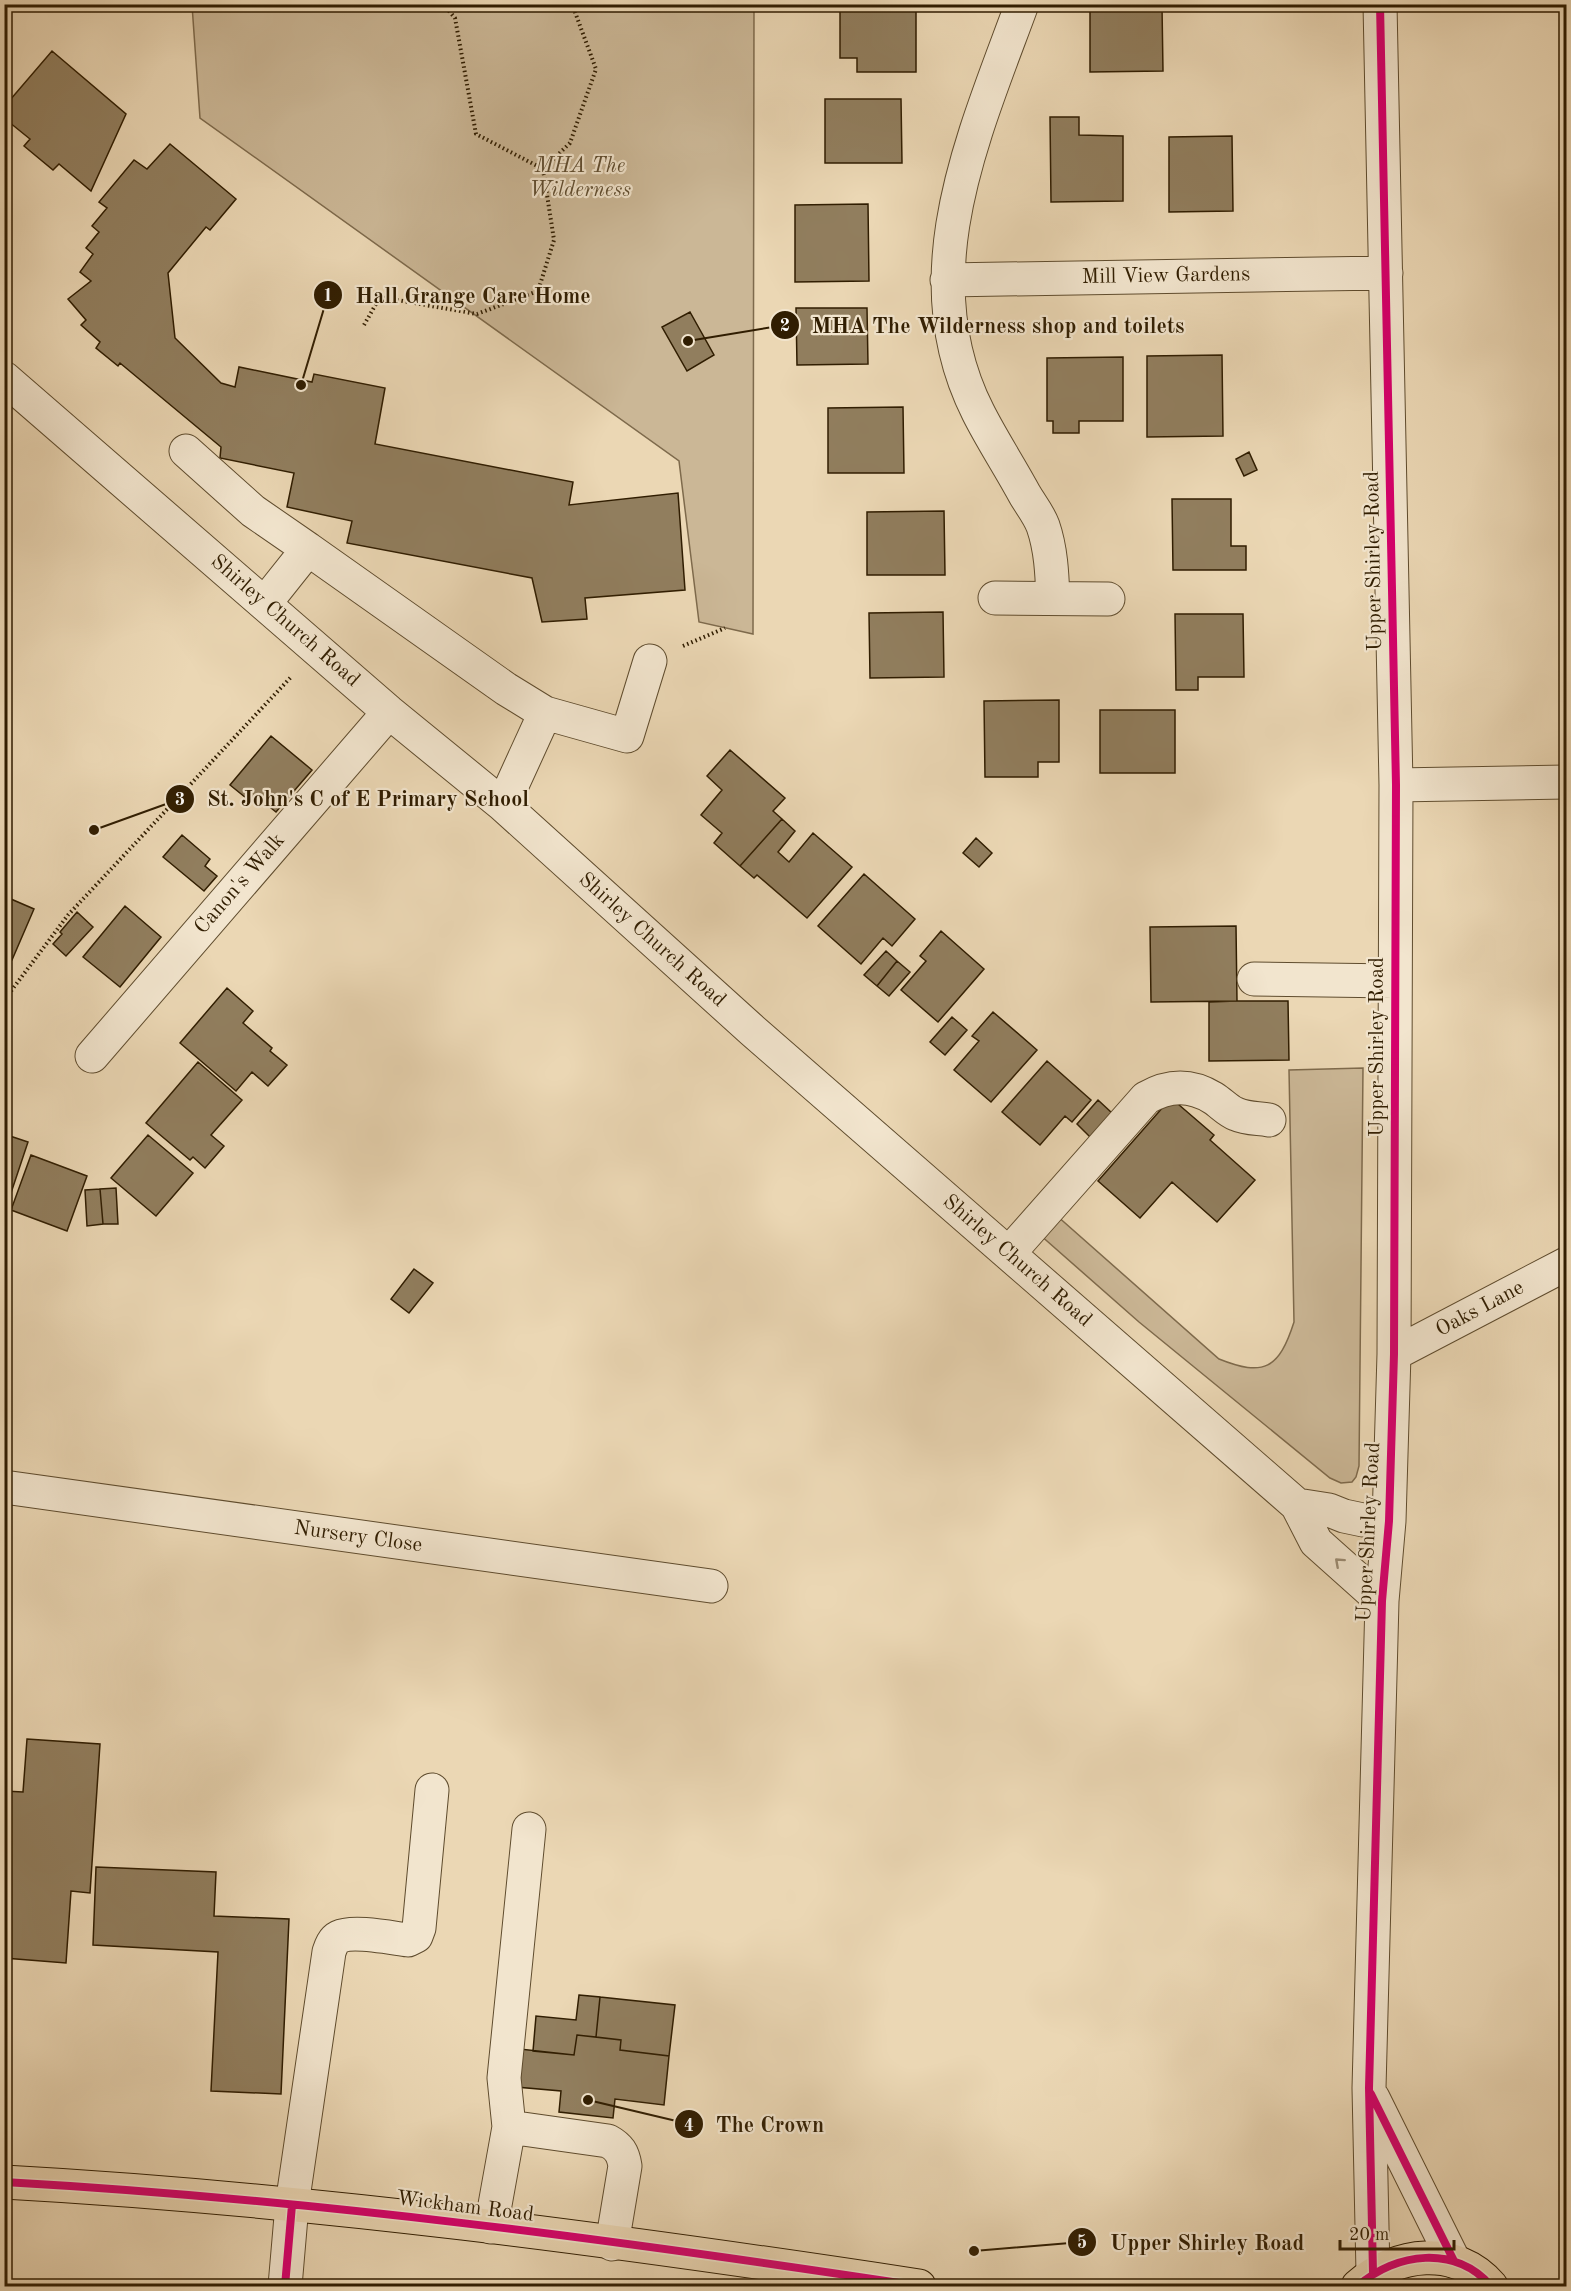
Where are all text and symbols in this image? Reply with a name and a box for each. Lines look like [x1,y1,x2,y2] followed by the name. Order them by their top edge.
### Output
[529,156,631,201] park label: MHA The Wilderness
[1082,264,1250,288] street label: Mill View Gardens
[313,275,603,315] callout: Hall Grange Care Home
[355,286,591,308] text: Hall Grange Care Home
[323,287,333,305] text: 1
[770,305,1197,345] callout: MHA The Wilderness shop and toilets
[812,316,1184,338] text: MHA The Wilderness shop and toilets
[780,317,790,335] text: 2
[1362,471,1386,651] street label: Upper Shirley Road
[207,551,363,691] street label: Shirley Church Road
[165,779,541,819] callout: St. John's C of E Primary School
[207,789,529,811] text: St. John's C of E Primary School
[175,791,185,809] text: 3
[191,830,289,938] street label: Canon's Walk
[575,869,730,1011] street label: Shirley Church Road
[1367,957,1388,1137] street label: Upper Shirley Road
[939,1191,1095,1331] street label: Shirley Church Road
[1432,1277,1528,1341] street label: Oaks Lane
[1354,1441,1384,1622] street label: Upper Shirley Road
[293,1518,423,1556] street label: Nursery Close
[1335,1558,1346,1569] one-way arrow
[674,2104,837,2144] callout: The Crown
[716,2115,824,2137] text: The Crown
[684,2117,694,2135] text: 4
[395,2188,535,2226] street label: Wickham Road
[1340,2213,1454,2251] scale bar
[1067,2222,1316,2262] callout: Upper Shirley Road
[1349,2226,1389,2244] text: 20 m
[1110,2233,1304,2255] text: Upper Shirley Road
[1077,2234,1087,2252] text: 5

